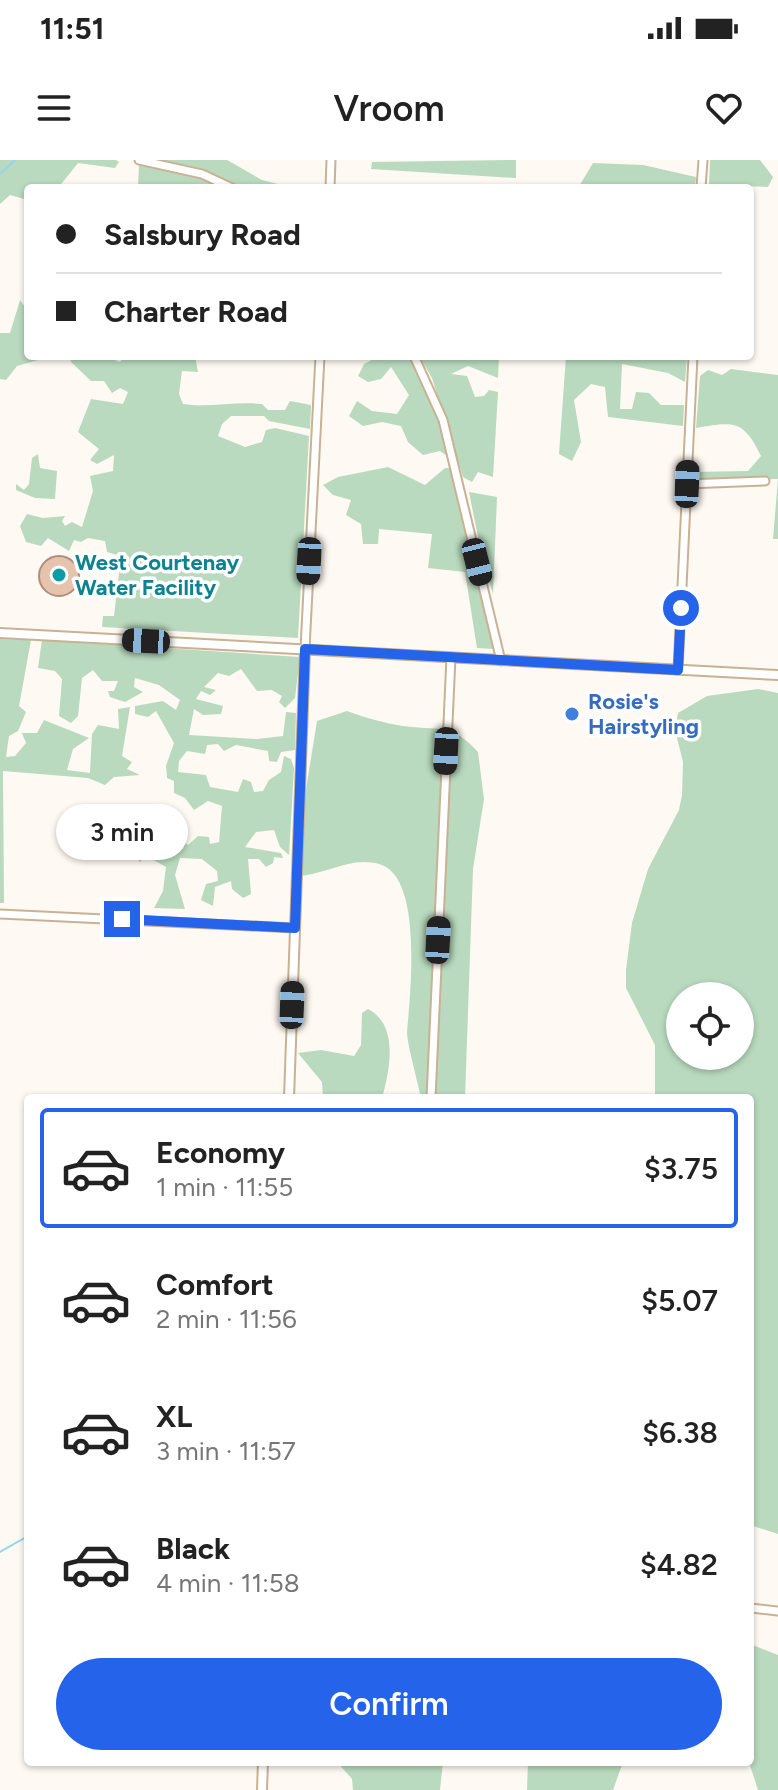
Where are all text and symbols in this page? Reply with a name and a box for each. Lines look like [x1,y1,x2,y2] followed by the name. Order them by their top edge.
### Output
[40,10,104,47] text: 11:51
[32,86,76,130] icon: menu
[702,86,746,130] icon: heart
[333,87,445,130] text: Vroom
[104,216,301,253] text: Salsbury Road
[104,293,288,330] text: Charter Road
[674,460,700,508] car
[296,536,322,586] car
[460,536,494,588] car
[75,549,240,601] place label: West Courtenay Water Facility
[50,566,68,584] marker: West Courtenay Water Facility
[663,590,699,626] route start
[121,628,171,654] car
[588,688,699,740] place label: Rosie's Hairstyling
[563,705,581,723] marker: Rosie's Hairstyling
[433,726,459,776] car
[56,803,188,859] callout: 3 min
[90,816,154,848] text: 3 min
[104,901,140,937] route end
[425,915,451,965] car
[279,981,305,1029] car
[666,982,754,1070] map controls
[666,982,754,1070] button: locate
[60,1132,132,1204] icon: car
[156,1134,285,1171] text: Economy
[644,1150,718,1187] text: $3.75
[156,1171,293,1203] text: 1 min · 11:55
[60,1264,132,1336] icon: car
[156,1266,274,1303] text: Comfort
[641,1282,718,1319] text: $5.07
[156,1303,297,1335] text: 2 min · 11:56
[60,1396,132,1468] icon: car
[156,1398,192,1435] text: XL
[642,1414,718,1451] text: $6.38
[156,1435,296,1467] text: 3 min · 11:57
[60,1528,132,1600] icon: car
[156,1530,230,1567] text: Black
[640,1546,718,1583] text: $4.82
[156,1567,300,1599] text: 4 min · 11:58
[56,1658,722,1750] button: Confirm

